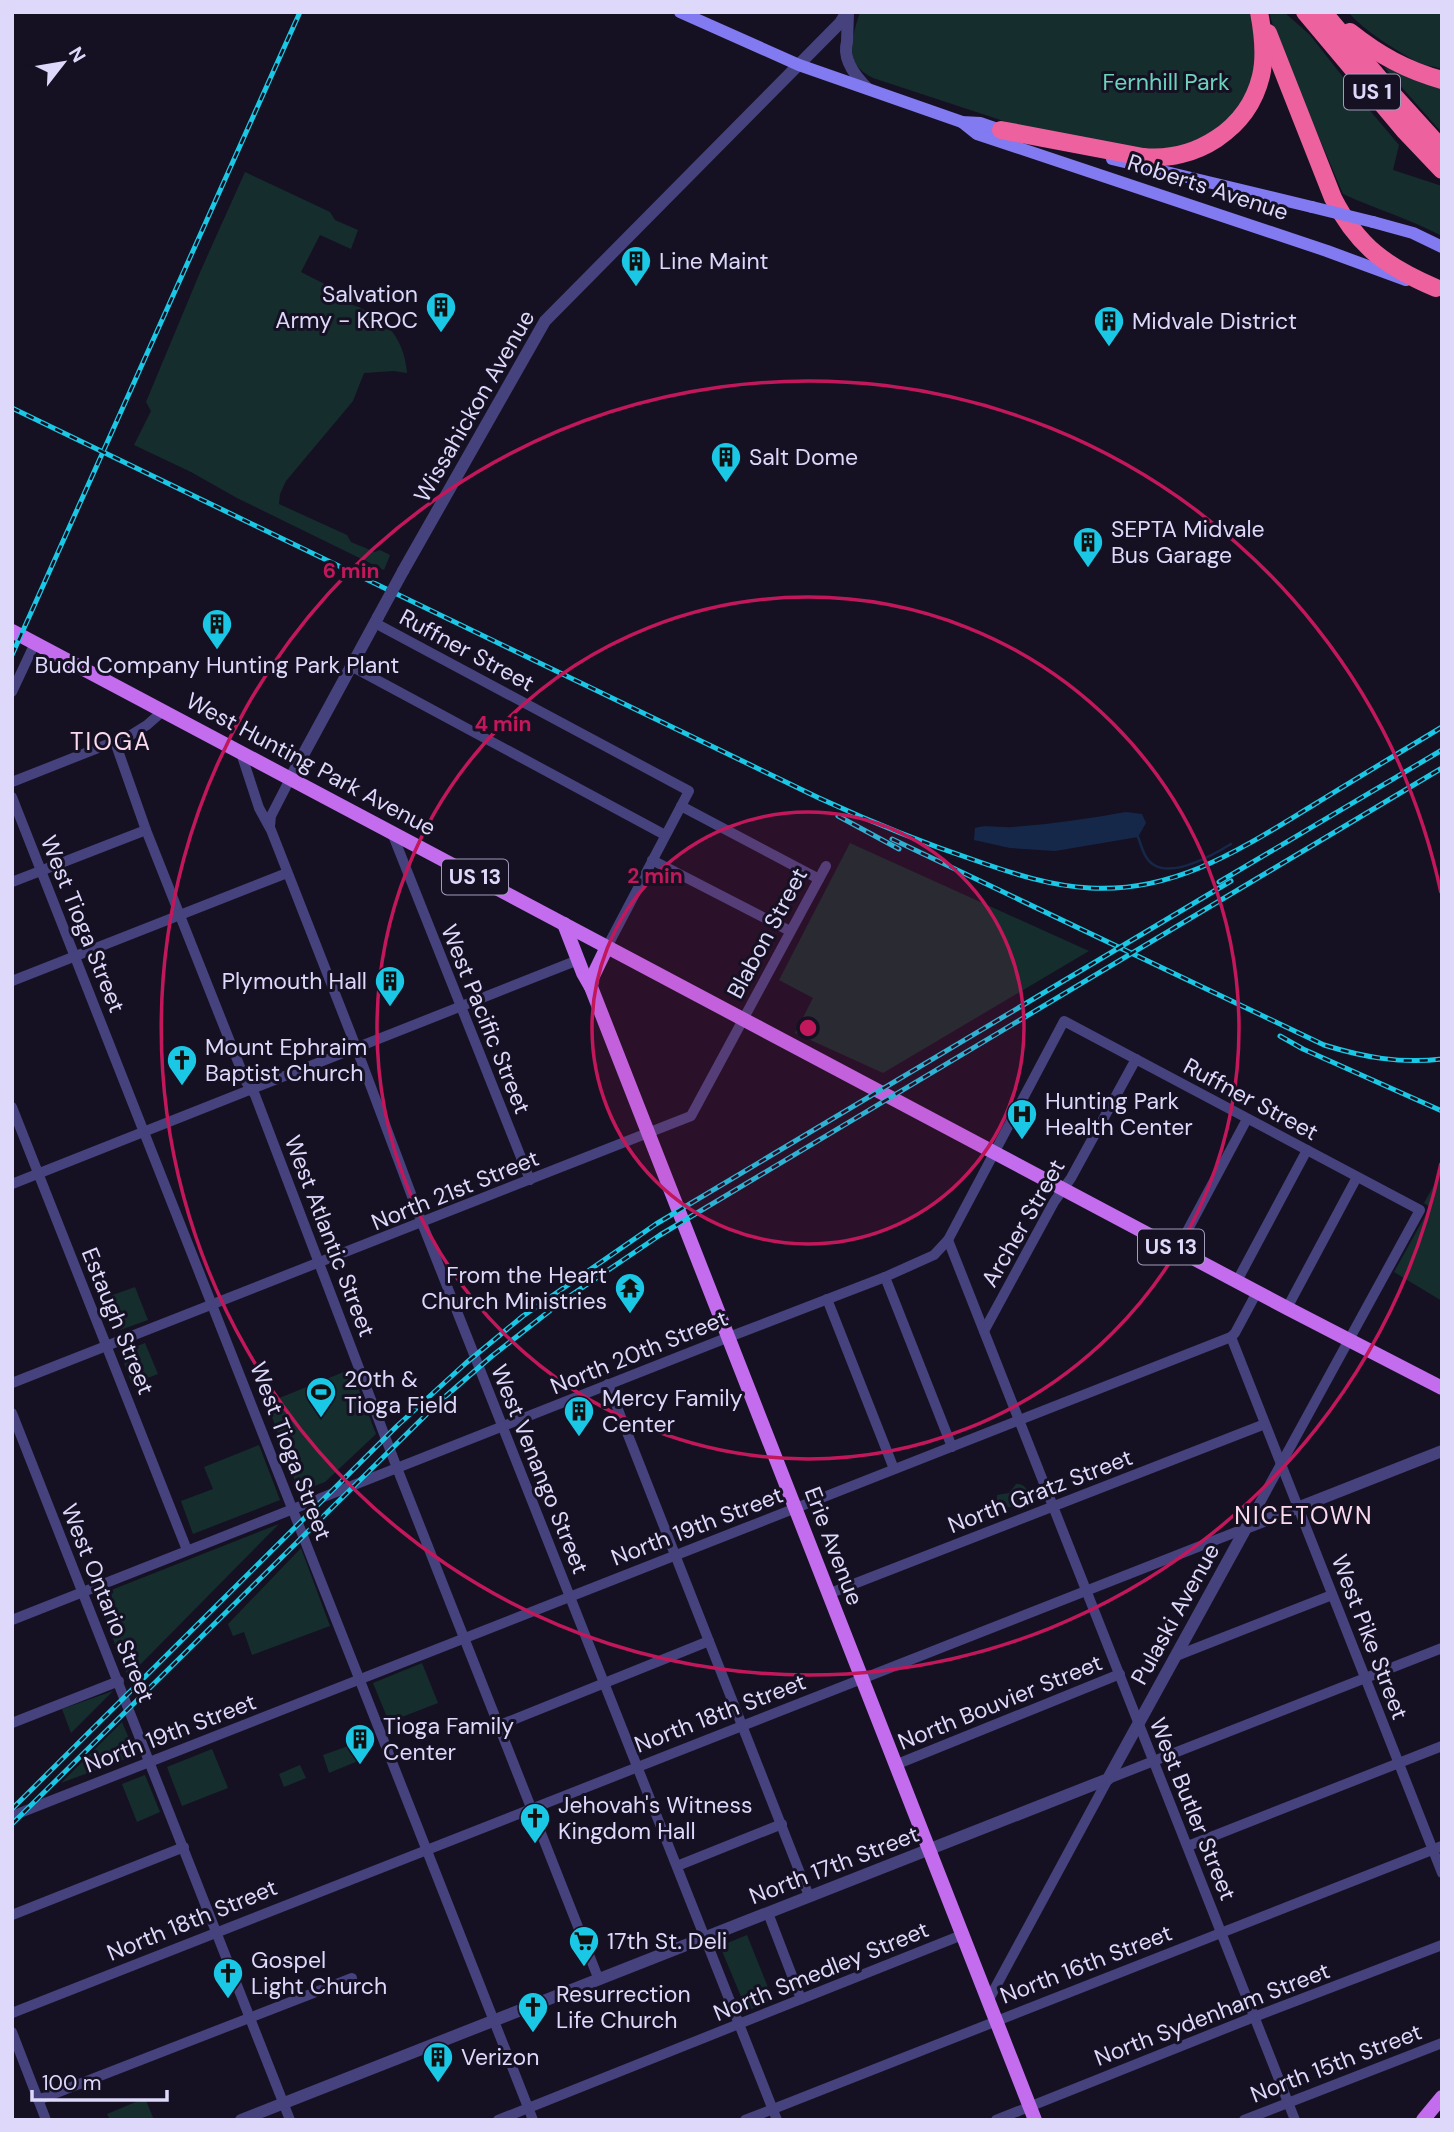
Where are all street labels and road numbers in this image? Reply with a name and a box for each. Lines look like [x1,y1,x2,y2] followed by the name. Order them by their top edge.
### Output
[1344,74,1400,110] road number: US 1
[1124,147,1292,227] street label: Roberts Avenue
[407,304,541,508] street label: Wissahickon Avenue
[394,602,540,698] street label: Ruffner Street
[181,685,441,843] street label: West Hunting Park Avenue
[34,831,132,1017] street label: West Tioga Street
[442,860,508,894] road number: US 13
[720,862,814,1004] street label: Blabon Street
[434,920,538,1118] street label: West Pacific Street
[1178,1051,1324,1147] street label: Ruffner Street
[278,1131,382,1341] street label: West Atlantic Street
[367,1143,543,1237] street label: North 21st Street
[974,1154,1072,1292] street label: Archer Street
[1138,1230,1204,1264] road number: US 13
[75,1243,161,1399] street label: Estaugh Street
[546,1303,732,1401] street label: North 20th Street
[243,1358,339,1544] street label: West Tioga Street
[484,1360,596,1578] street label: West Venango Street
[943,1442,1137,1540] street label: North Gratz Street
[607,1479,787,1573] street label: North 19th Street
[798,1483,870,1609] street label: Erie Avenue
[54,1499,162,1707] street label: West Ontario Street
[1124,1538,1226,1690] street label: Pulaski Avenue
[1325,1550,1415,1724] street label: West Pike Street
[893,1647,1107,1757] street label: North Bouvier Street
[630,1667,810,1759] street label: North 18th Street
[80,1686,260,1780] street label: North 19th Street
[1143,1713,1243,1905] street label: West Butler Street
[745,1819,923,1911] street label: North 17th Street
[102,1872,282,1968] street label: North 18th Street
[709,1914,933,2028] street label: North Smedley Street
[996,1917,1176,2011] street label: North 16th Street
[1090,1955,1334,2073] street label: North Sydenham Street
[1246,2017,1426,2109] street label: North 15th Street

